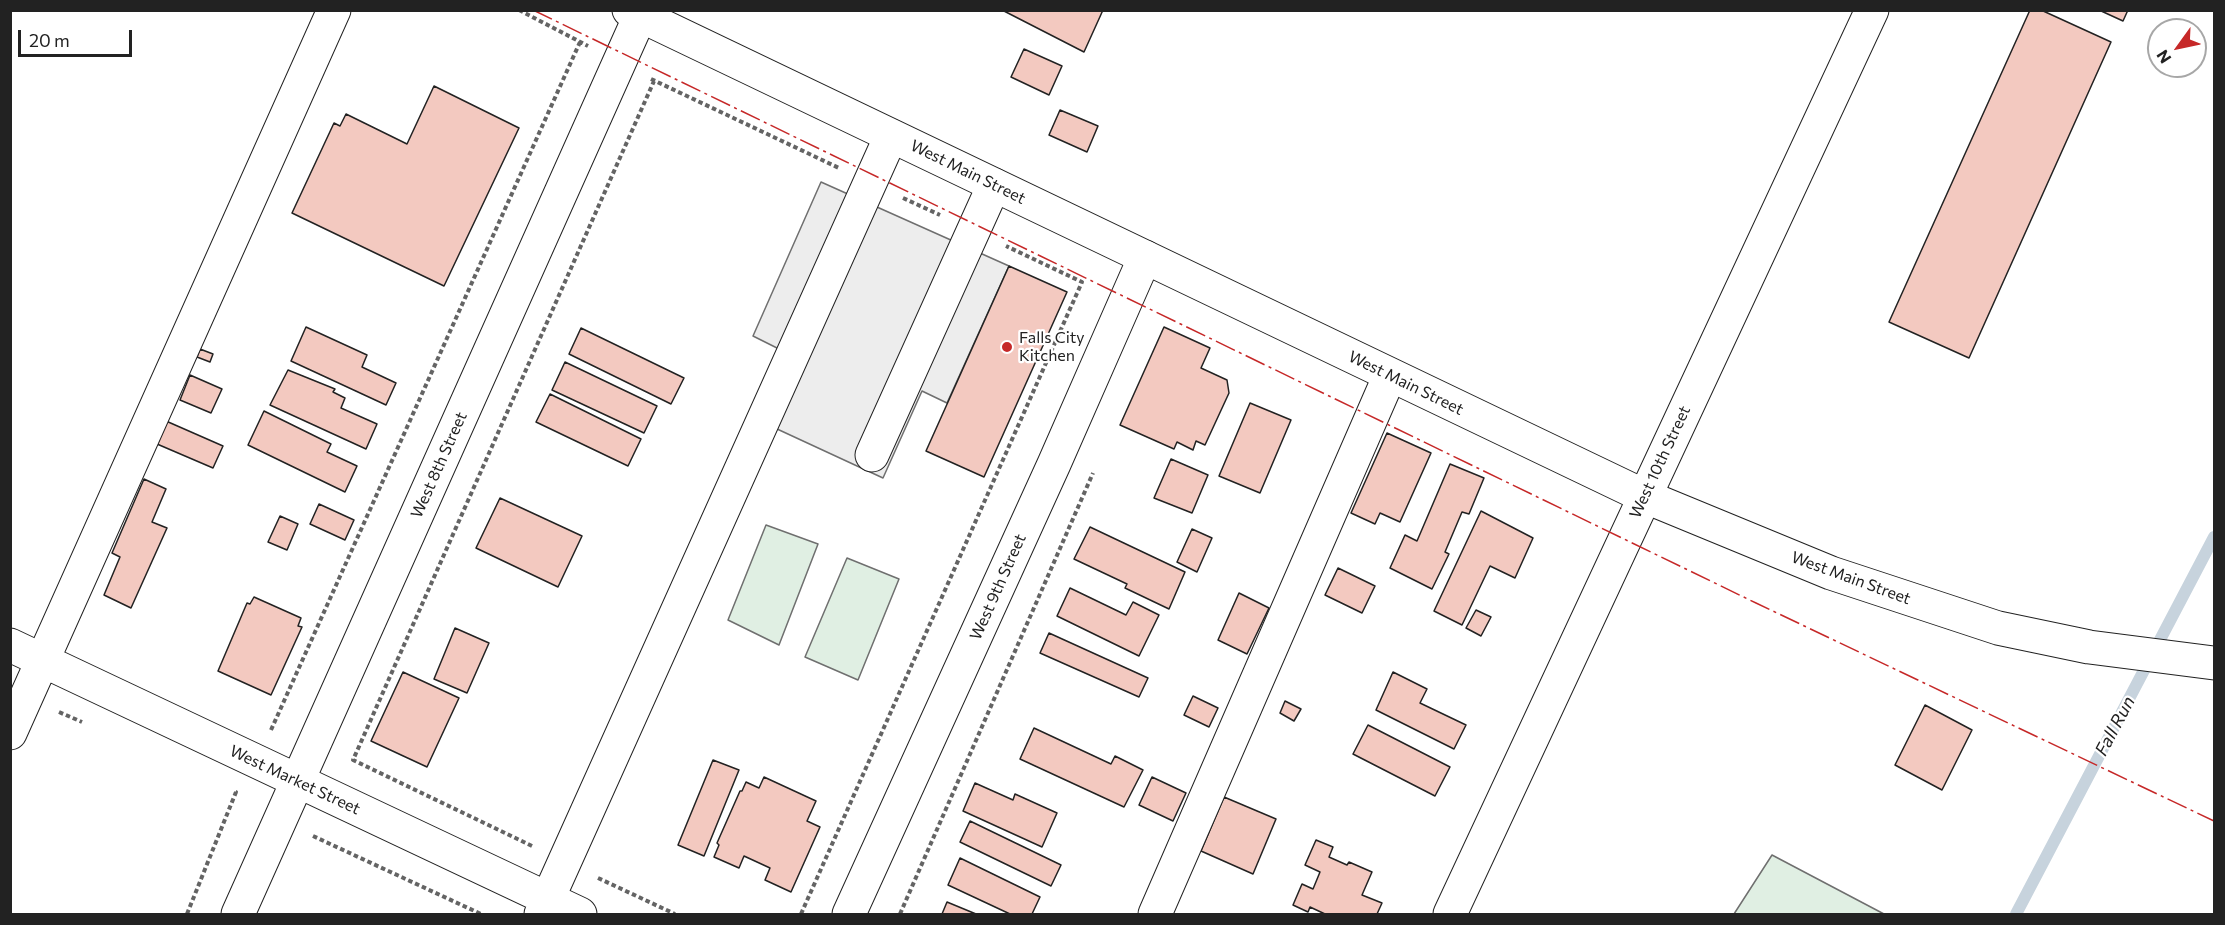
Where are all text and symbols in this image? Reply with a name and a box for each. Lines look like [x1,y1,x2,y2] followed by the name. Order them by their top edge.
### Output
[21,18,135,56] scale bar
[2147,18,2207,78] north arrow
[29,29,70,51] text: 20 m
[2152,47,2174,67] text: N
[907,136,1029,208] street label: West Main Street
[1019,328,1085,366] place label: Falls City Kitchen
[1000,340,1014,354] marker: Falls City Kitchen
[1345,347,1467,419] street label: West Main Street
[1626,403,1694,521] street label: West 10th Street
[407,409,471,521] street label: West 8th Street
[966,531,1030,643] street label: West 9th Street
[1789,548,1913,608] street label: West Main Street
[2090,693,2140,759] water label: Fall Run
[227,741,363,819] street label: West Market Street

